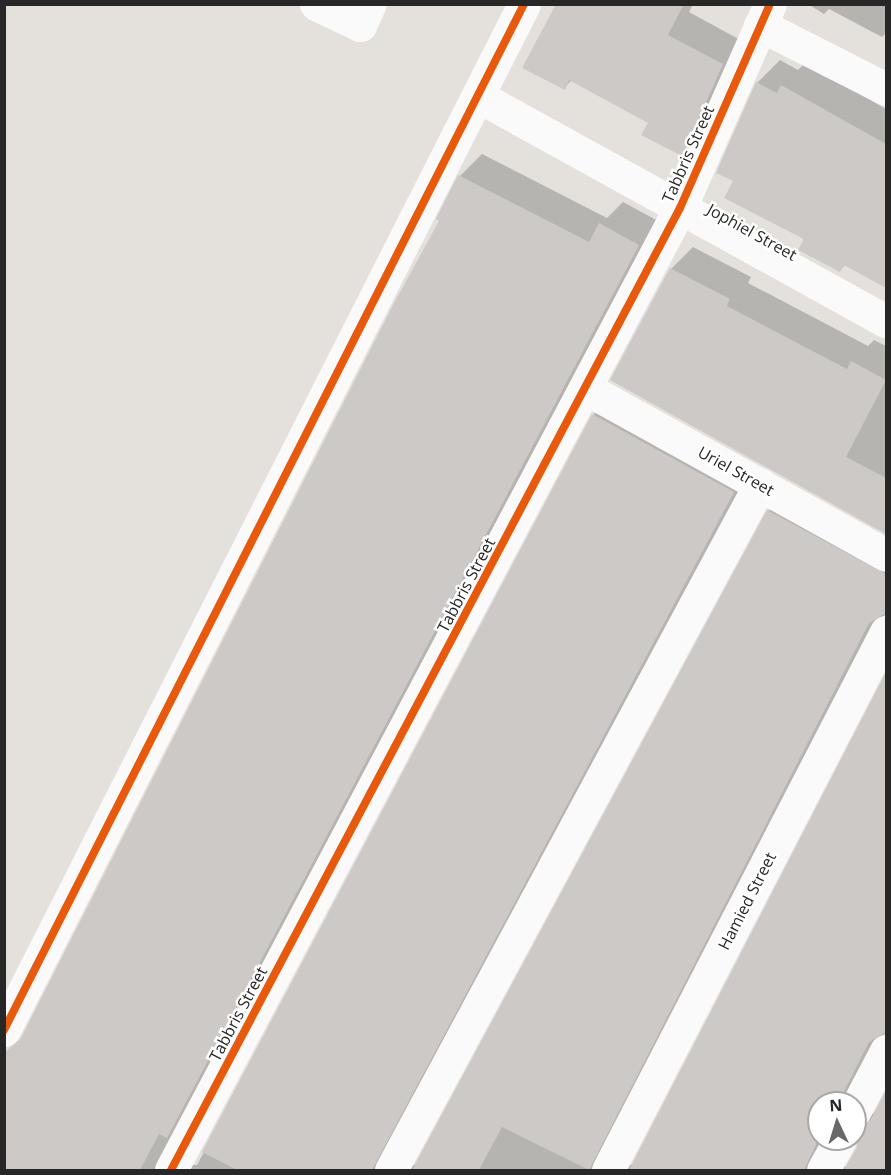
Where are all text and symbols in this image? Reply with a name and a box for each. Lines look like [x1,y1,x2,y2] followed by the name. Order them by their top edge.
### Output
[658,102,718,206] street label: Tabbris Street
[704,200,800,264] street label: Jophiel Street
[695,442,777,500] street label: Uriel Street
[433,534,499,636] street label: Tabbris Street
[714,849,780,953] street label: Hamied Street
[205,963,271,1065] street label: Tabbris Street
[807,1091,867,1151] north arrow
[829,1094,843,1116] text: N

